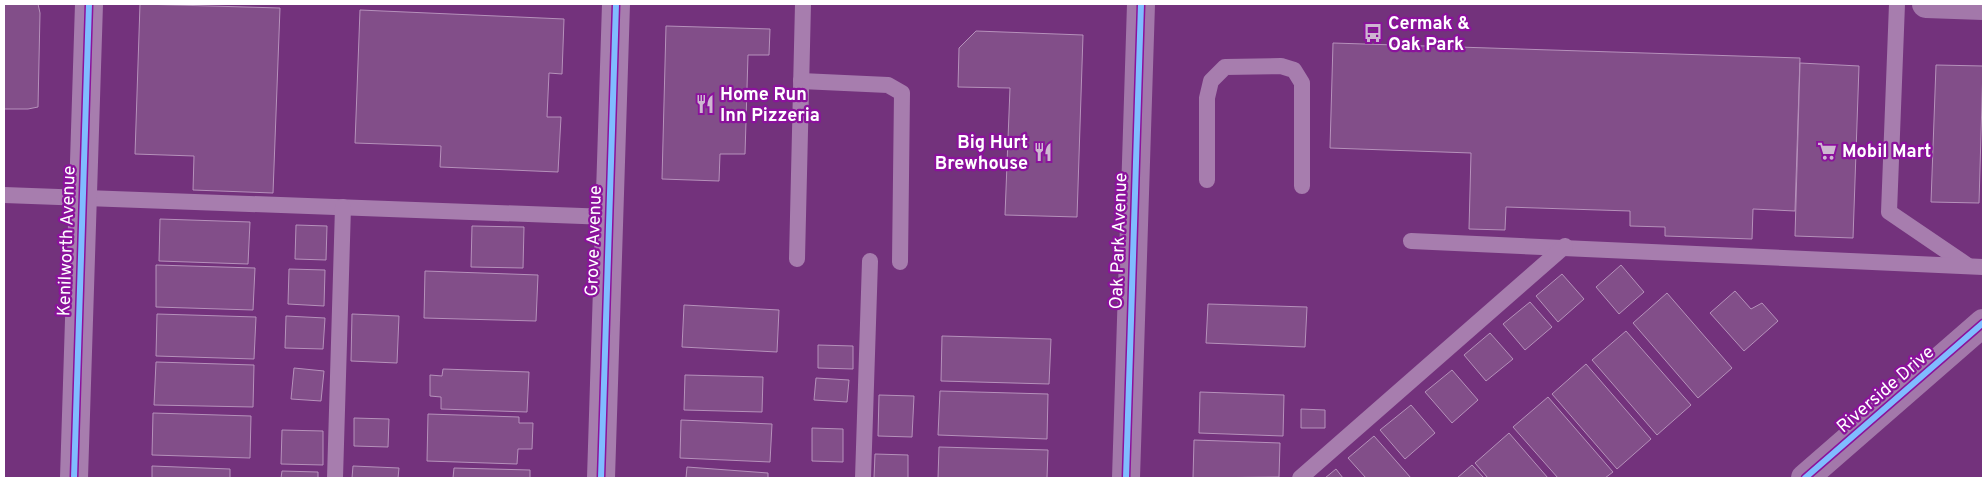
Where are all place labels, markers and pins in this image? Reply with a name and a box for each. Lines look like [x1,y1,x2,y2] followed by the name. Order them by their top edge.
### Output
[1388,13,1470,57] place label: Cermak & Oak Park
[1362,22,1384,44] bus stop icon: Cermak & Oak Park
[720,84,820,128] place label: Home Run Inn Pizzeria
[694,93,716,115] restaurant icon: Home Run Inn Pizzeria
[935,132,1028,176] place label: Big Hurt Brewhouse
[1816,140,1838,162] supermarket icon: Mobil Mart
[1032,141,1054,163] restaurant icon: Big Hurt Brewhouse
[1842,141,1931,164] place label: Mobil Mart

